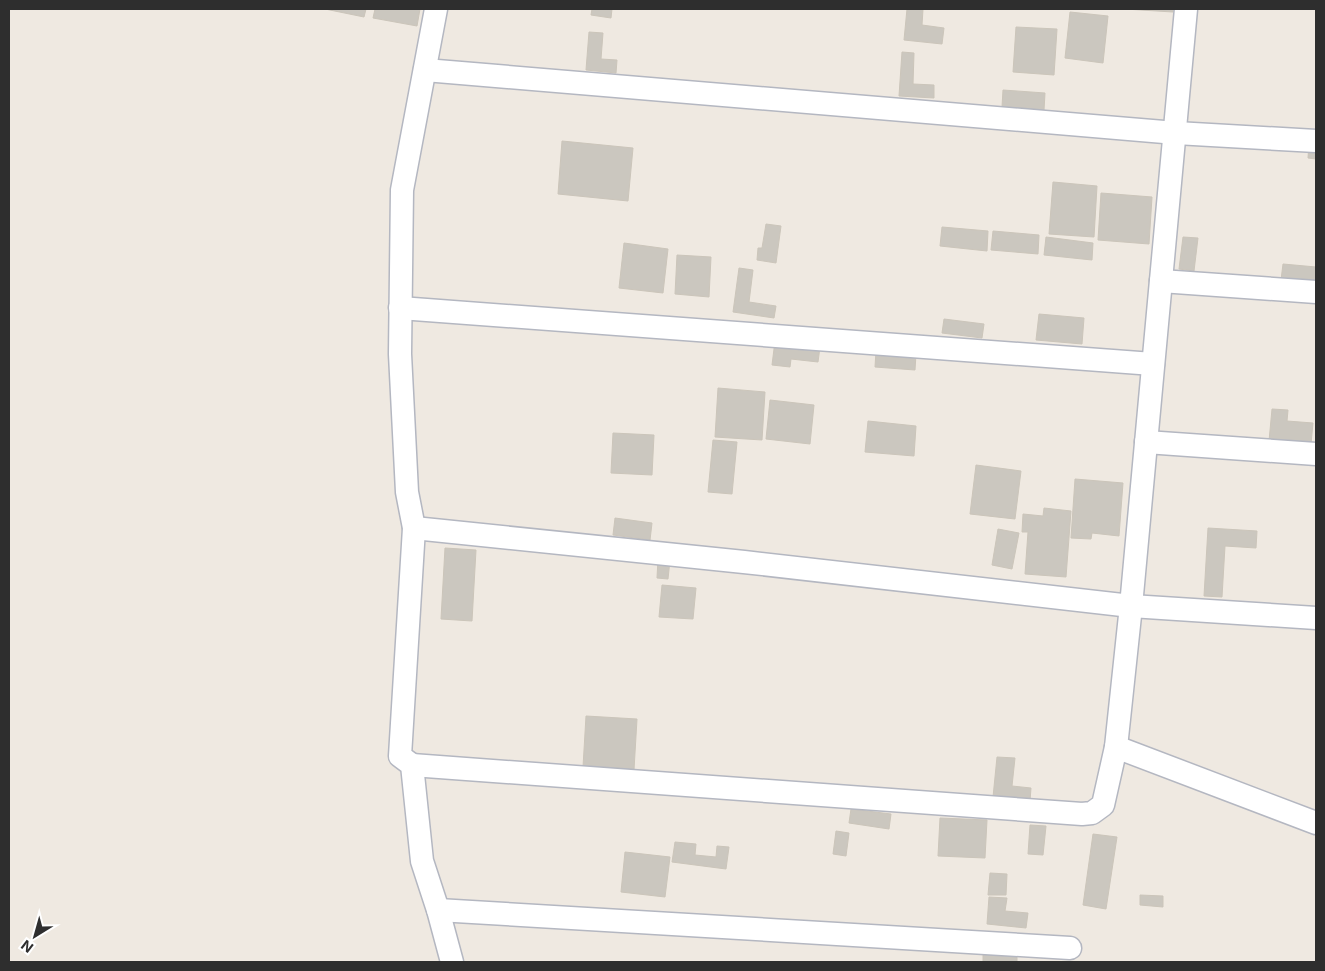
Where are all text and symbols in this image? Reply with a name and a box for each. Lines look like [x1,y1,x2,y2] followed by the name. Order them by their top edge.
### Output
[10,911,60,961] north arrow
[17,937,36,957] text: N

